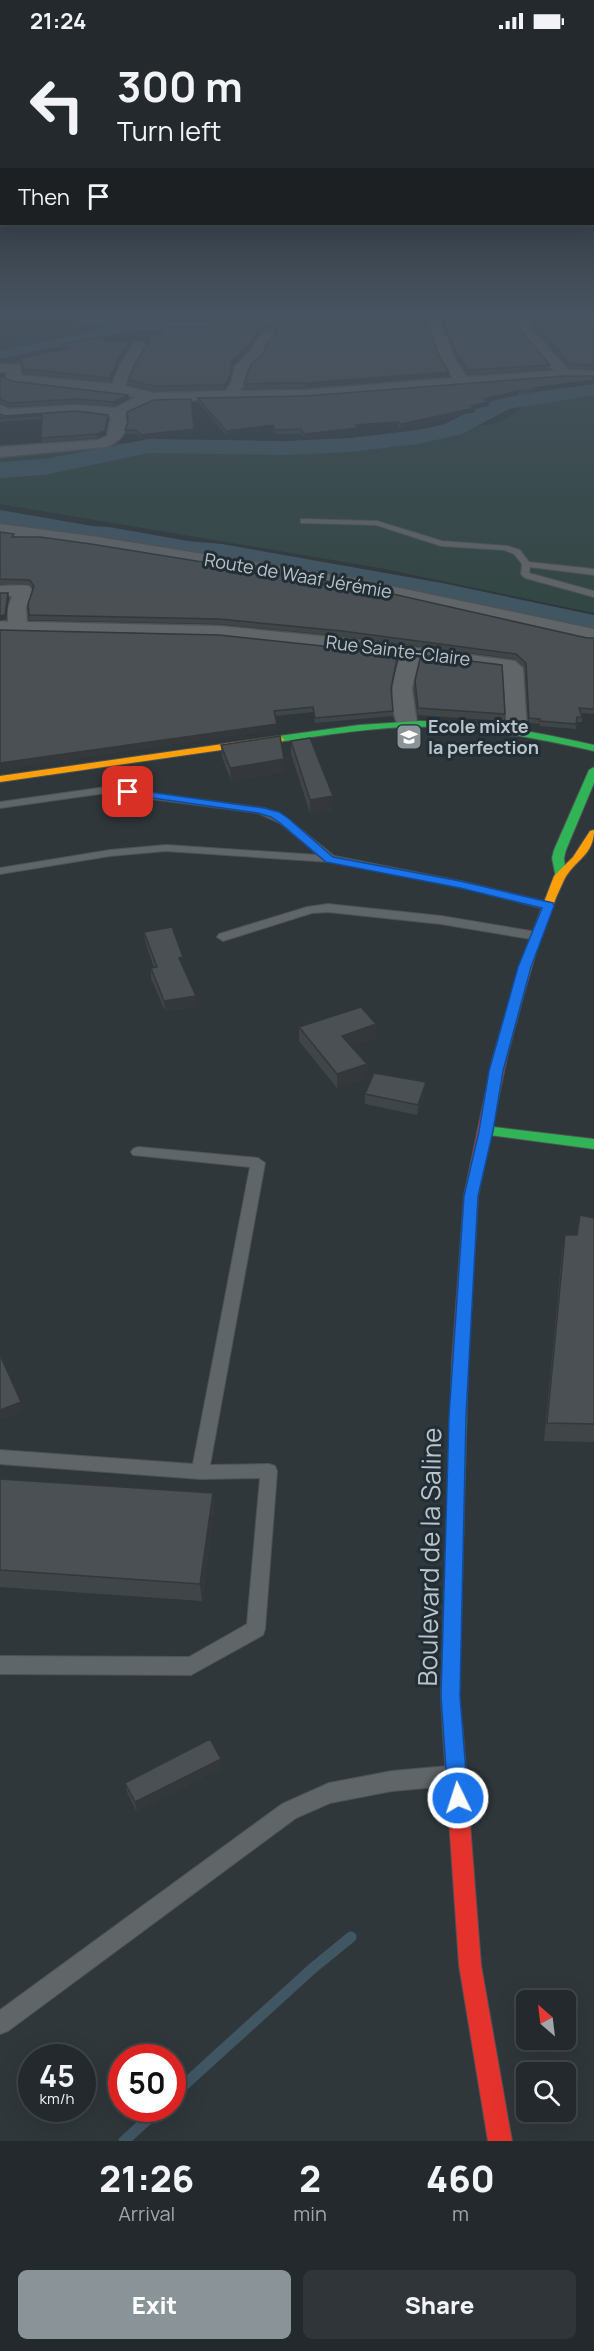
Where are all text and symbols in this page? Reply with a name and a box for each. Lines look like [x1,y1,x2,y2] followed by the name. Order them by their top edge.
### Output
[30,6,86,36] text: 21:24
[117,57,243,115] text: 300 m
[18,66,96,144] icon: left
[117,112,221,149] text: Turn left
[82,180,115,213] icon: arrive
[18,182,70,212] text: Then
[203,547,394,603] street label: Route de Waaf Jérémie
[325,629,472,671] street label: Rue Sainte-Claire
[428,714,539,759] place label: Ecole mixte la perfection
[394,722,424,752] school or university icon: Ecole mixte la perfection
[102,766,153,817] pin
[111,775,144,808] icon: arrive
[409,1427,449,1687] street label: Boulevard de la Saline
[426,1766,490,1830] position arrow
[516,1990,576,2050] north arrow
[516,1990,576,2122] map controls
[108,2044,186,2122] speed limit sign: 50
[39,2055,75,2096] text: 45
[516,2062,576,2122] button: search
[40,2088,74,2109] text: km/h
[99,2154,194,2203] text: 21:26
[299,2154,321,2203] text: 2
[426,2154,495,2203] text: 460
[118,2200,175,2227] text: Arrival
[293,2200,327,2227] text: min
[452,2200,469,2227] text: m
[18,2270,291,2339] button: Exit
[303,2270,576,2339] button: Share

